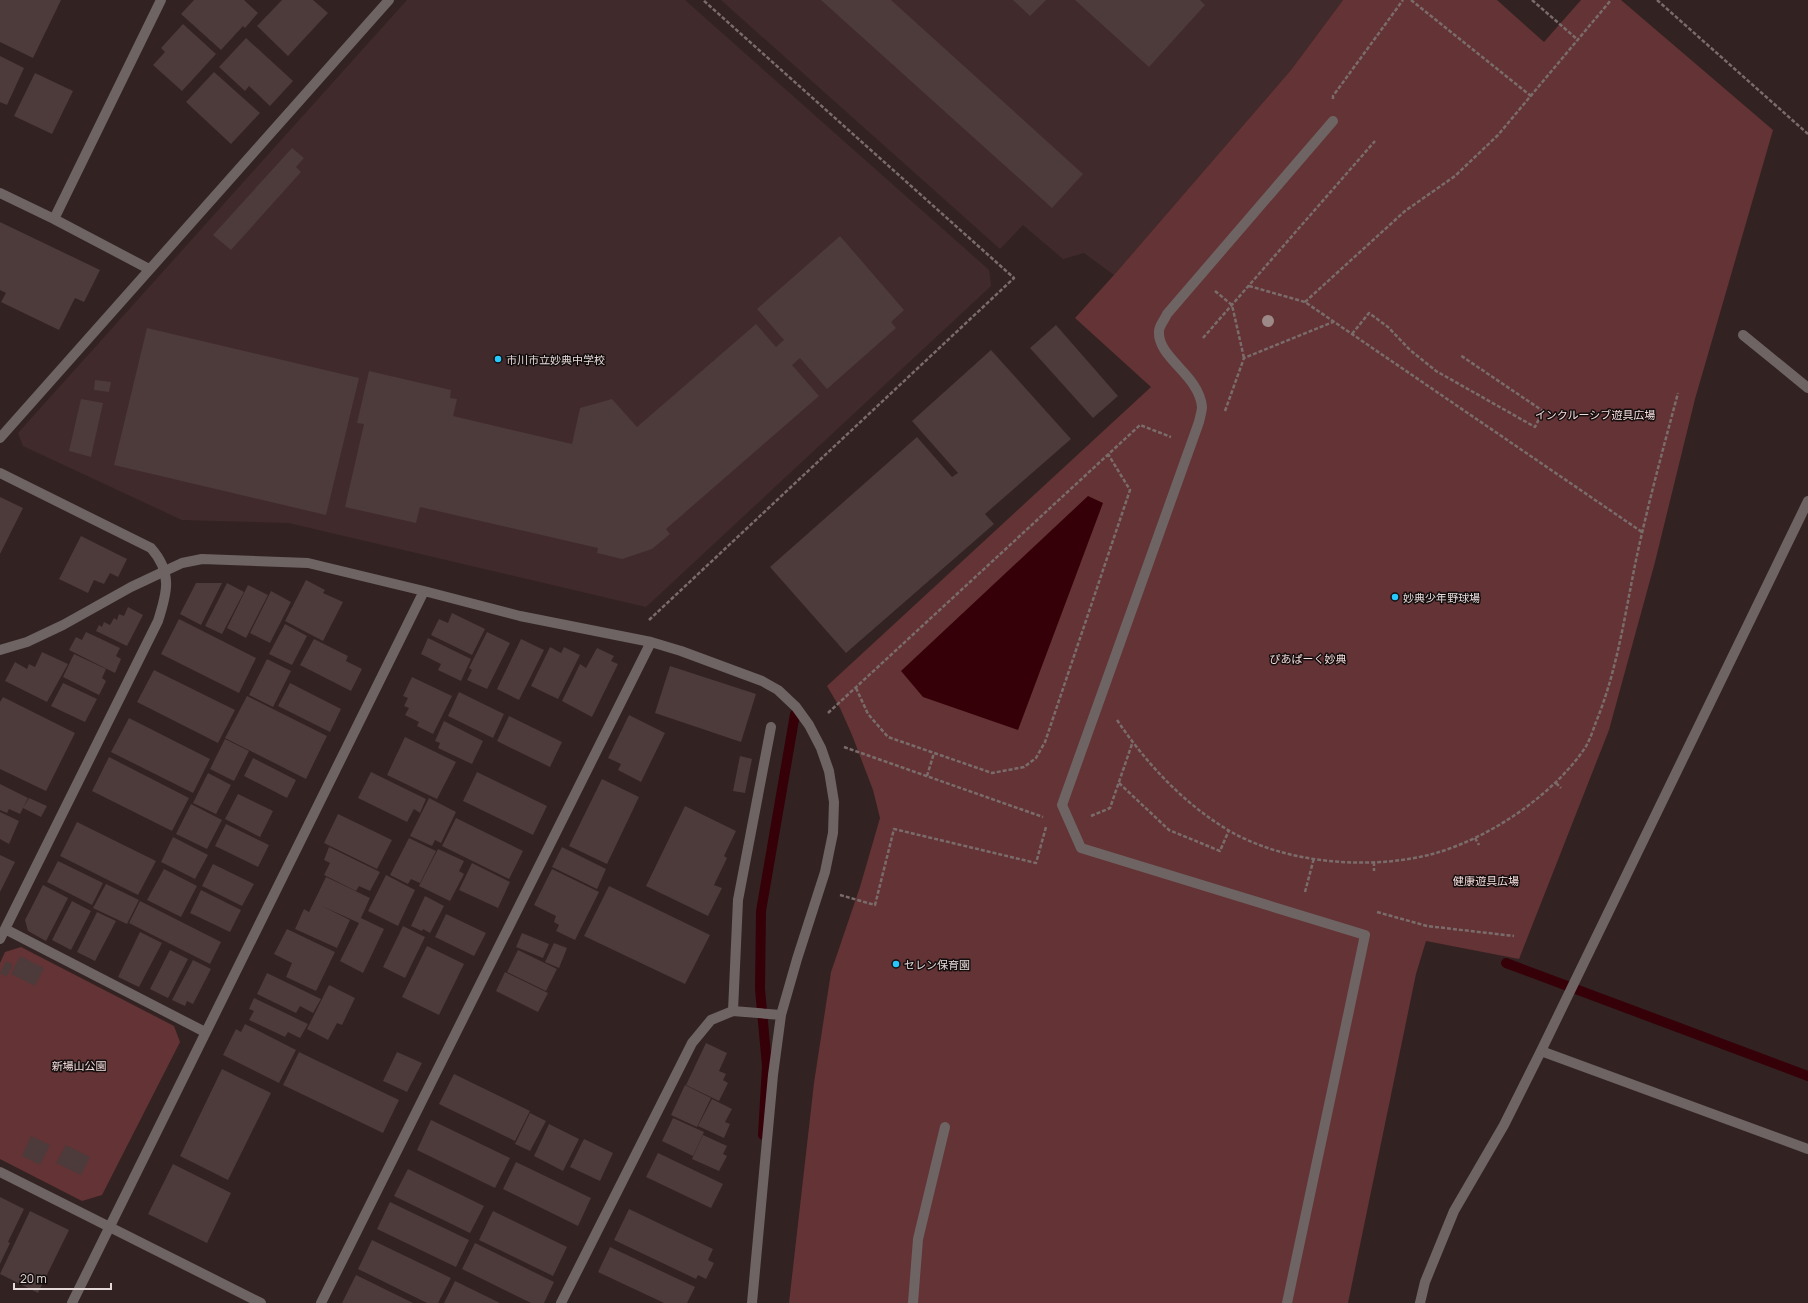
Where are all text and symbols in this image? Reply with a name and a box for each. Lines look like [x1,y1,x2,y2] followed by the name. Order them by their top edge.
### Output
[506,352,605,367] place label: 市川市立妙典中学校
[493,354,503,364] marker: 市川市立妙典中学校
[1535,407,1655,422] park label: インクルーシブ遊具広場
[1403,590,1480,605] place label: 妙典少年野球場
[1390,592,1400,602] marker: 妙典少年野球場
[1270,651,1347,666] park label: ぴあぱーく妙典
[1453,873,1519,888] park label: 健康遊具広場
[904,957,970,972] place label: セレン保育園
[891,959,901,969] marker: セレン保育園
[52,1058,107,1073] park label: 新場山公園
[14,1265,111,1291] scale bar
[20,1270,47,1287] text: 20 m

